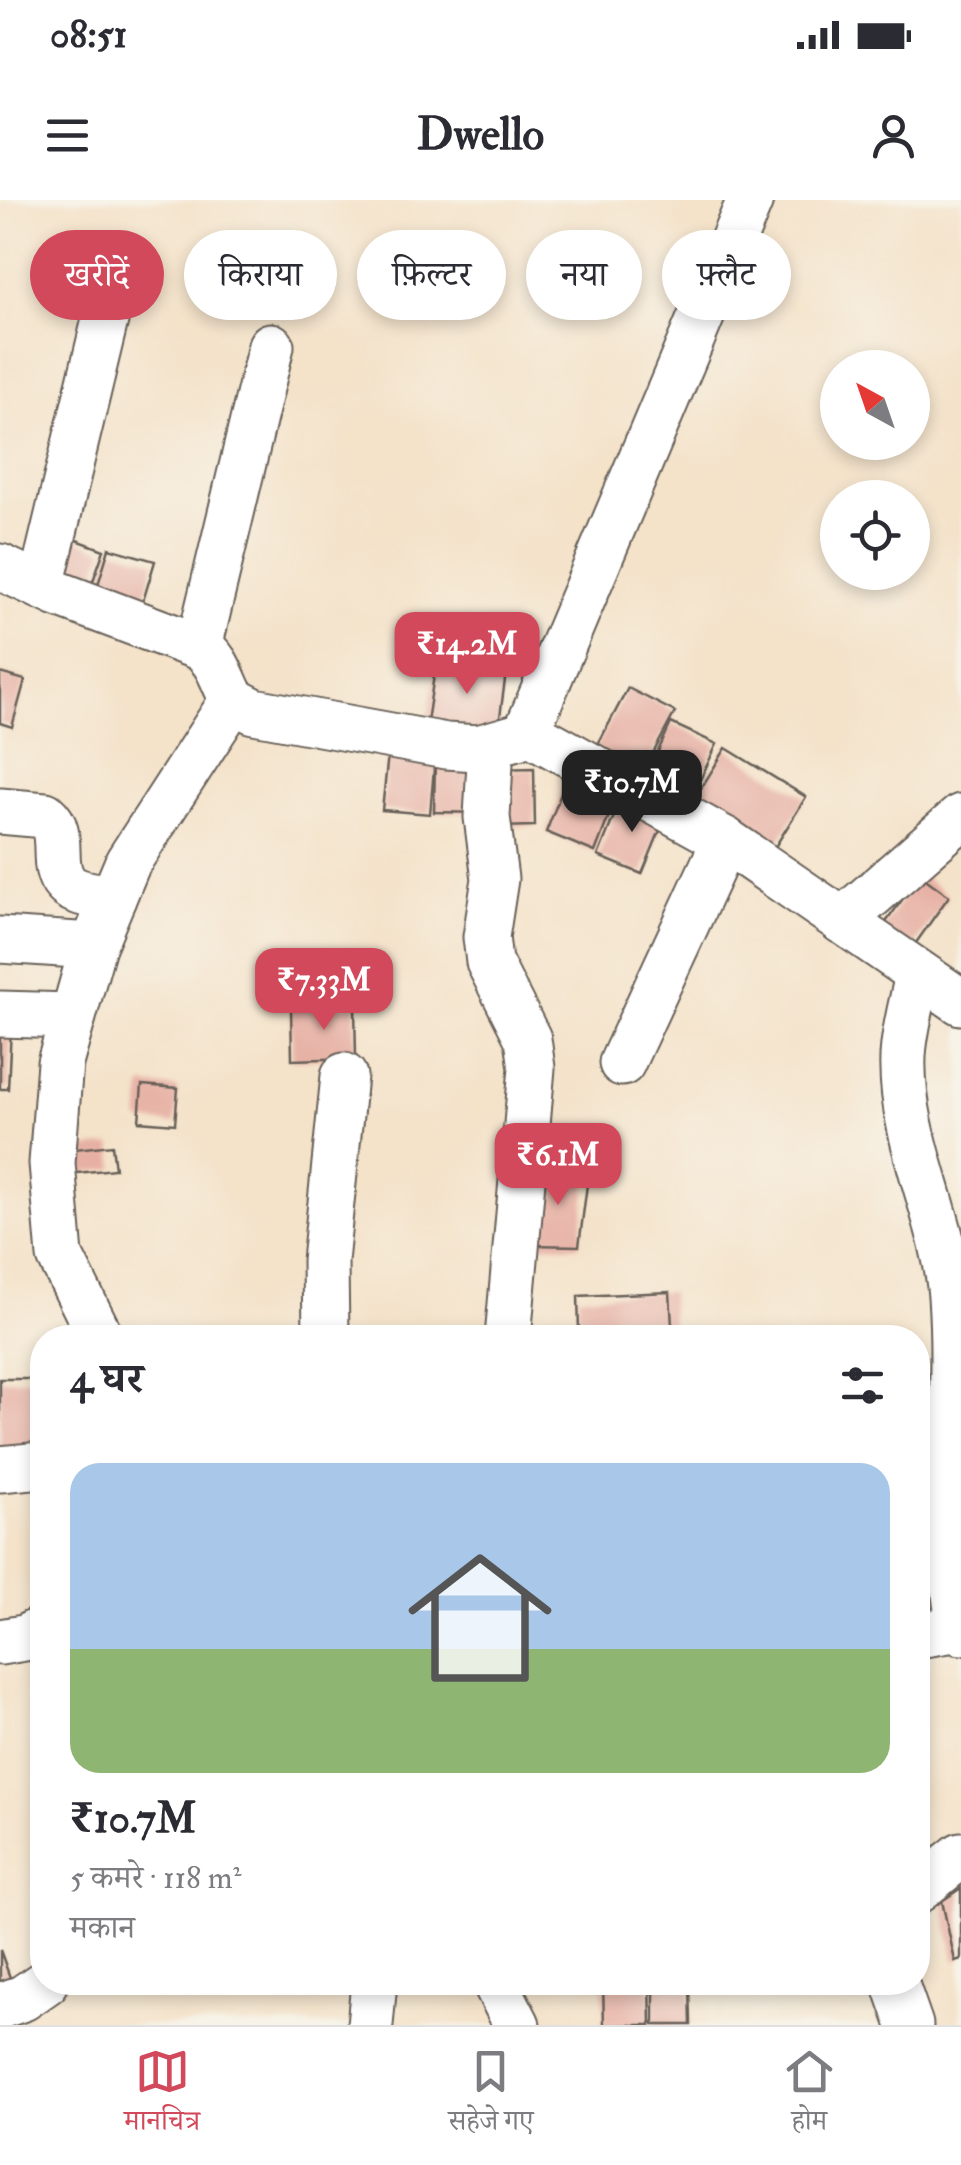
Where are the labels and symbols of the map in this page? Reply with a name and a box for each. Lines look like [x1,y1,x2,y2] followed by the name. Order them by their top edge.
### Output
[820,350,930,460] north arrow
[386,612,548,697] pin: ₹14.2M
[551,750,713,835] pin: ₹10.7M
[243,948,405,1033] pin: ₹7.33M
[488,1123,628,1208] pin: ₹6.1M

